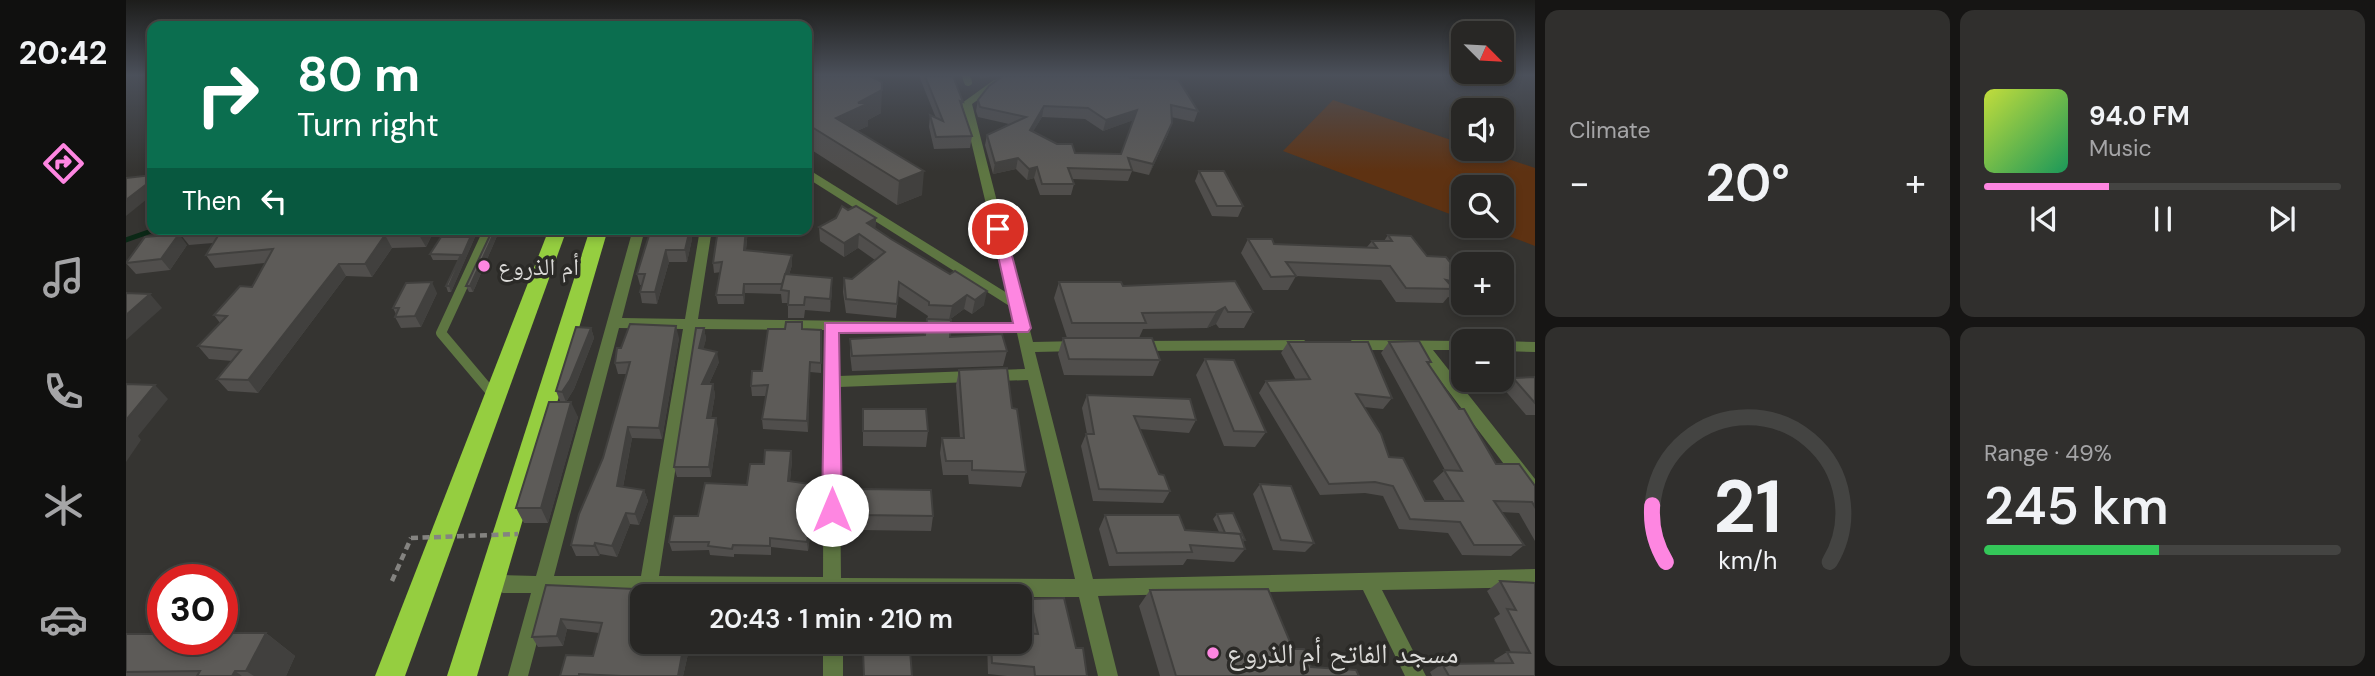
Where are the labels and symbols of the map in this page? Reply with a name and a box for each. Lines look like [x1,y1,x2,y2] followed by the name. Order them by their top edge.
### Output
[1451,21,1514,84] north arrow
[968,199,1028,259] pin
[498,251,579,283] place label: أم الذروع
[476,258,492,274] marker: أم الذروع
[795,473,869,547] position arrow
[147,564,238,655] speed limit sign: 30
[1227,635,1458,672] place label: مسجد الفاتح أم الذروع
[1205,645,1221,661] marker: مسجد الفاتح أم الذروع

